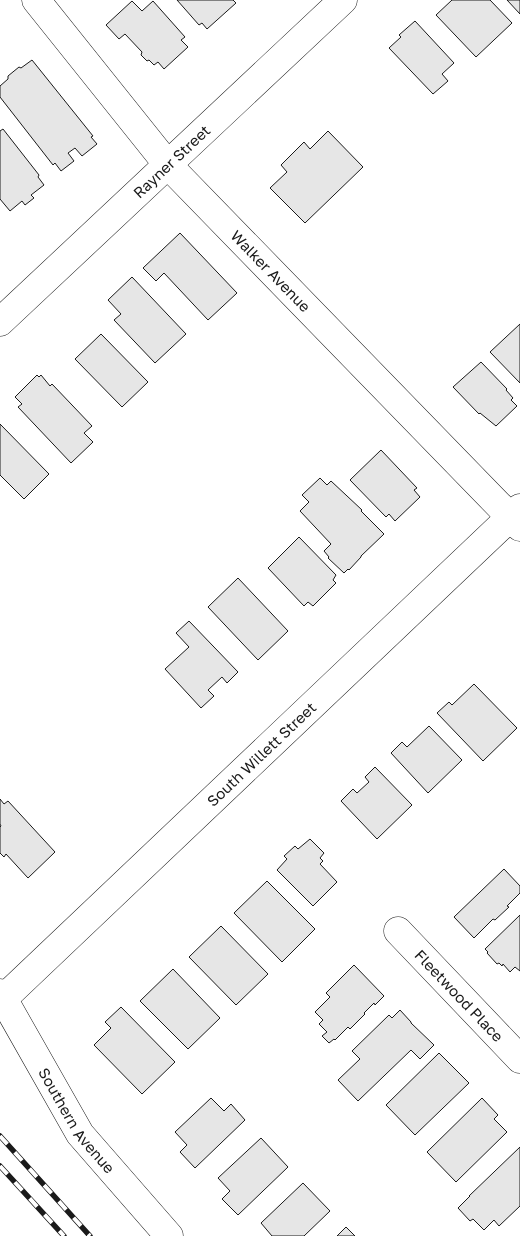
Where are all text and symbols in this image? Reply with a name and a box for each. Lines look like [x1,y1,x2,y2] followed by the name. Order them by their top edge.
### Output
[129,121,213,201] street label: Rayner Street
[227,226,315,316] street label: Walker Avenue
[203,698,319,810] street label: South Willett Street
[411,946,508,1045] street label: Fleetwood Place
[35,1064,119,1177] street label: Southern Avenue

